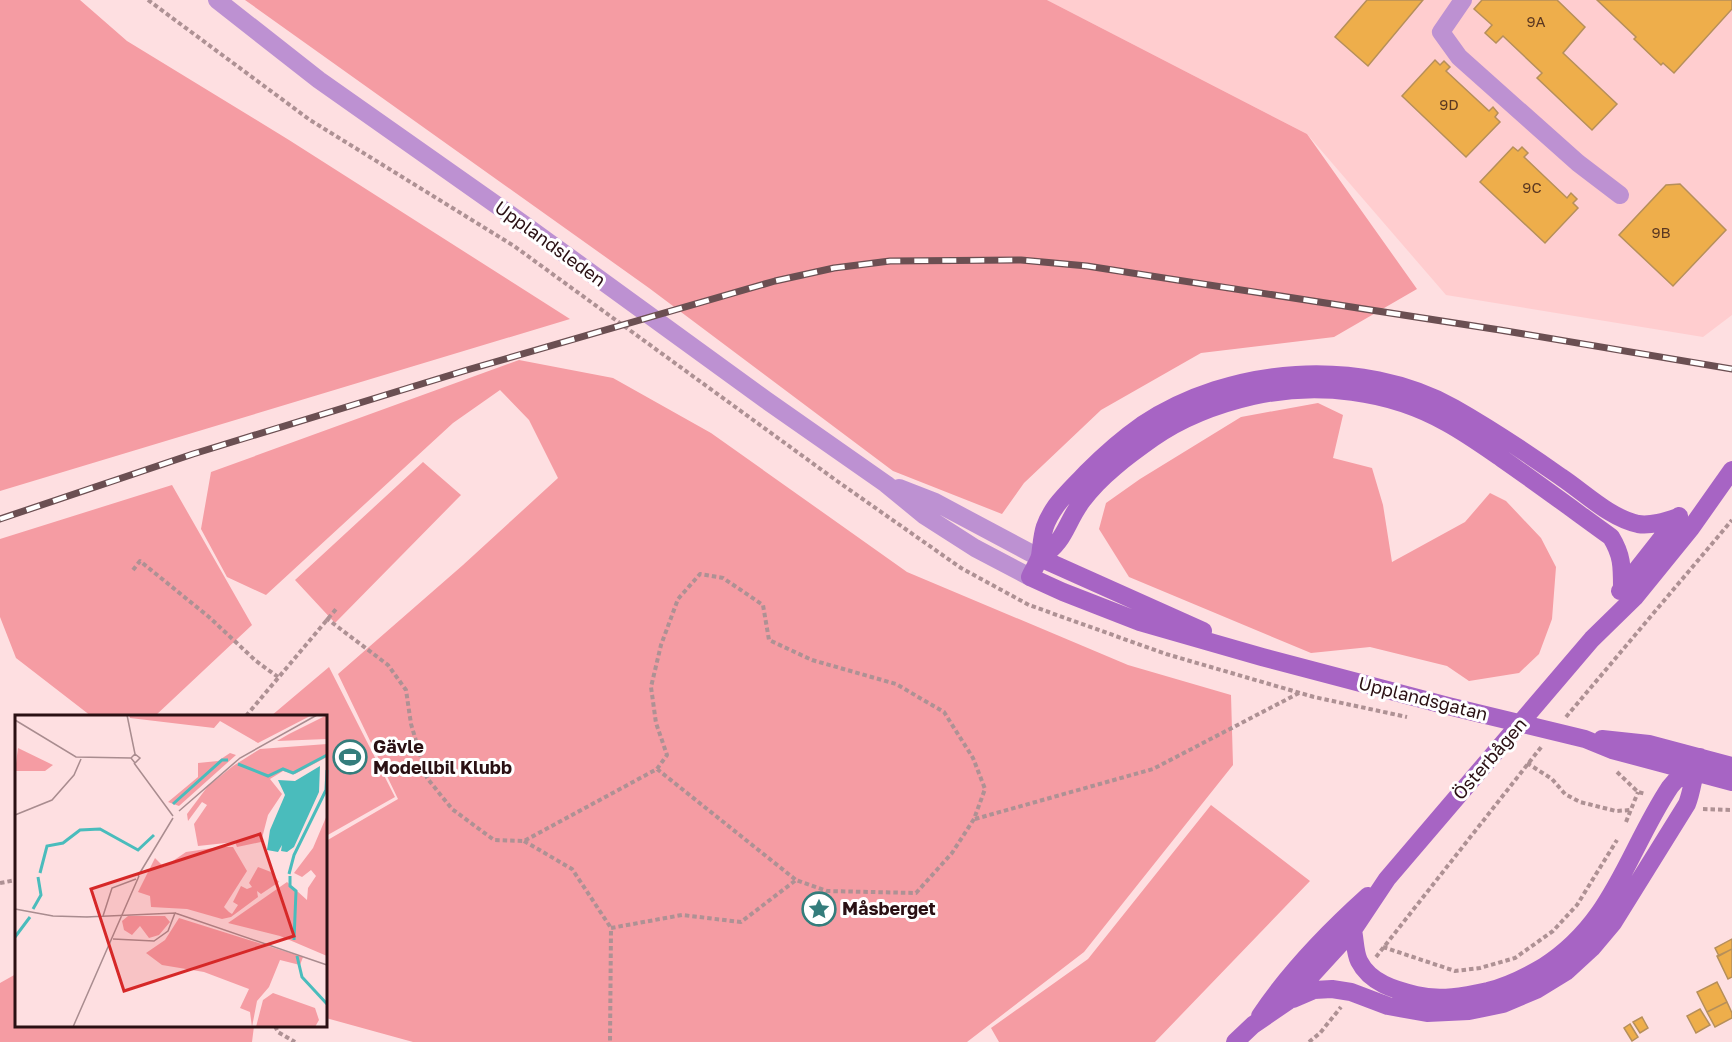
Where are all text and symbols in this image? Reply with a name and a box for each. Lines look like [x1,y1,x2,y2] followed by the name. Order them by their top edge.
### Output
[1526,12,1546,30] house number: 9A
[1439,95,1459,113] house number: 9D
[1522,178,1542,196] house number: 9C
[491,196,610,291] street label: Upplandsleden
[1651,223,1671,241] house number: 9B
[1356,671,1490,725] street label: Upplandsgatan
[1448,713,1531,804] street label: Österbågen
[15,715,327,1027] inset map
[373,735,512,778] place label: Gävle Modellbil Klubb
[332,739,368,775] sports icon: Gävle Modellbil Klubb
[801,891,837,927] place icon: Måsberget
[842,897,936,919] place label: Måsberget

